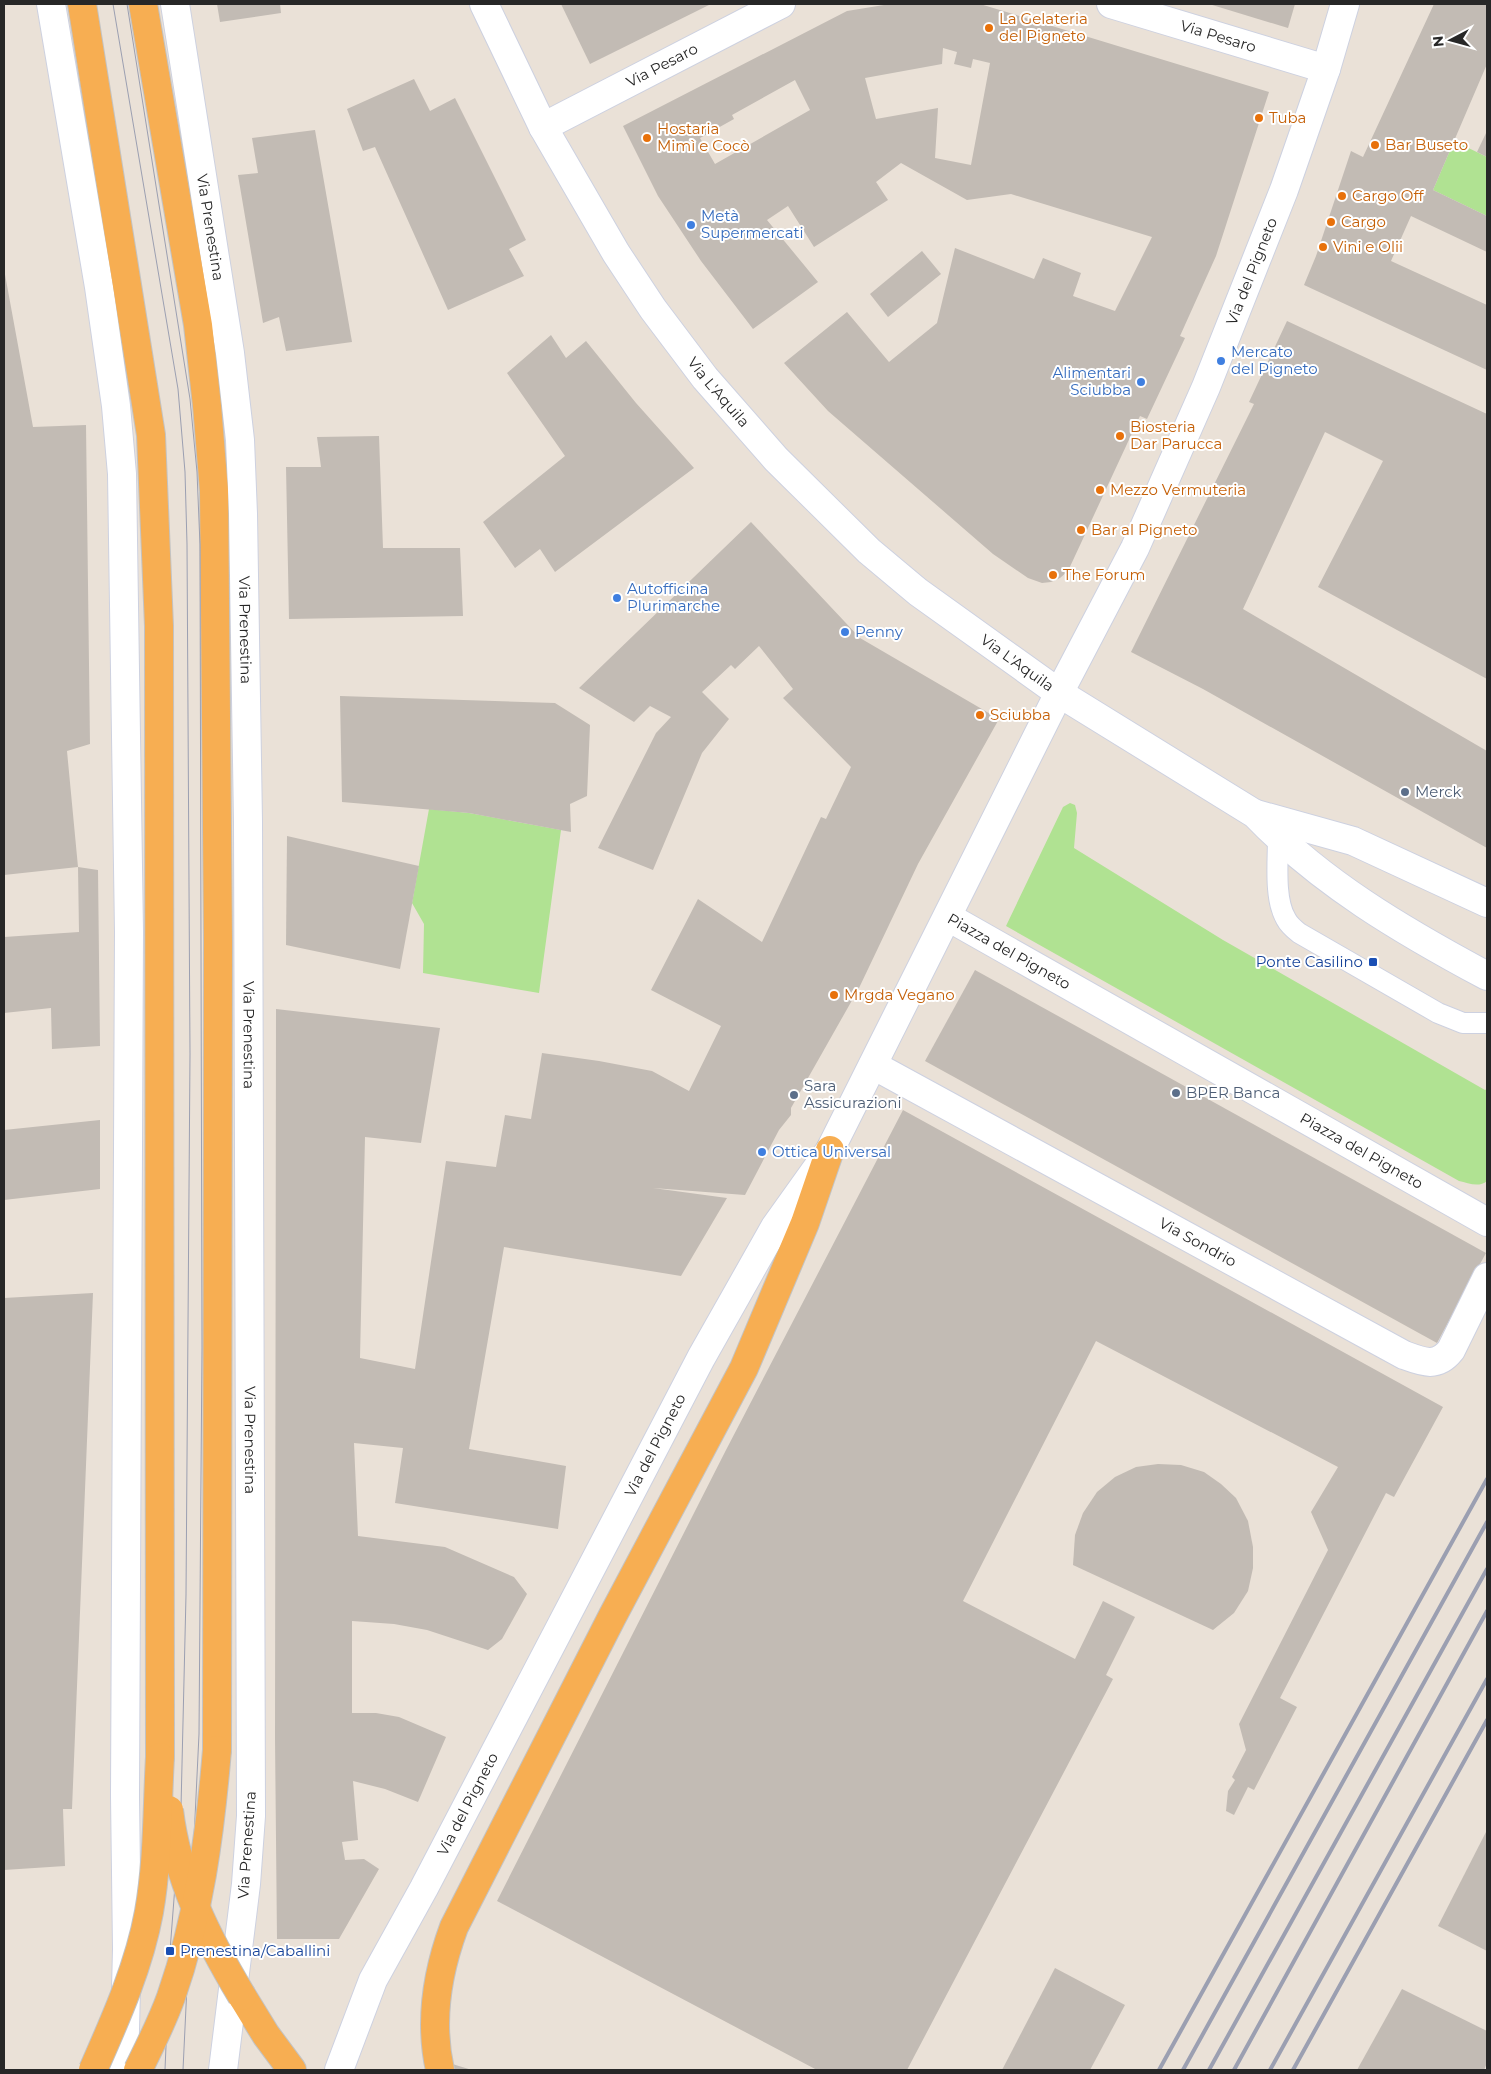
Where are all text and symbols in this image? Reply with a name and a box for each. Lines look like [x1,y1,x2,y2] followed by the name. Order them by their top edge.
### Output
[999,9,1088,45] place label: La Gelateria del Pigneto
[1426,15,1476,65] north arrow
[1178,16,1258,56] street label: Via Pesaro
[983,22,995,34] marker: La Gelateria del Pigneto
[1429,35,1448,48] text: N
[623,39,701,91] street label: Via Pesaro
[1269,108,1306,127] place label: Tuba
[1253,112,1265,124] marker: Tuba
[657,119,750,155] place label: Hostaria Mimì e Cocò
[641,132,653,144] marker: Hostaria Mimì e Cocò
[1385,135,1468,154] place label: Bar Buseto
[1369,139,1381,151] marker: Bar Buseto
[193,172,228,282] street label: Via Prenestina
[1352,186,1425,205] place label: Cargo Off
[1336,190,1348,202] marker: Cargo Off
[701,206,804,242] place label: Metà Supermercati
[1341,212,1386,231] place label: Cargo
[1222,215,1281,328] street label: Via del Pigneto
[1325,216,1337,228] marker: Cargo
[685,219,697,231] marker: Metà Supermercati
[1333,237,1403,256] place label: Vini e Olii
[1317,241,1329,253] marker: Vini e Olii
[1231,342,1318,378] place label: Mercato del Pigneto
[684,353,754,431] street label: Via L'Aquila
[1215,355,1227,367] marker: Mercato del Pigneto
[1052,363,1131,399] place label: Alimentari Sciubba
[1135,376,1147,388] marker: Alimentari Sciubba
[1130,417,1222,453] place label: Biosteria Dar Parucca
[1114,430,1126,442] marker: Biosteria Dar Parucca
[1110,480,1246,499] place label: Mezzo Vermuteria
[1094,484,1106,496] marker: Mezzo Vermuteria
[1091,520,1197,539] place label: Bar al Pigneto
[1075,524,1087,536] marker: Bar al Pigneto
[1063,565,1145,584] place label: The Forum
[1047,569,1059,581] marker: The Forum
[235,576,256,684] street label: Via Prenestina
[627,579,720,615] place label: Autofficina Plurimarche
[611,592,623,604] marker: Autofficina Plurimarche
[855,622,904,641] place label: Penny
[839,626,851,638] marker: Penny
[977,630,1058,695] street label: Via L'Aquila
[990,705,1051,724] place label: Sciubba
[974,709,986,721] marker: Sciubba
[1415,782,1462,801] place label: Merck
[1399,786,1411,798] marker: Merck
[944,909,1074,993] street label: Piazza del Pigneto
[1256,952,1363,971] place label: Ponte Casilino
[1367,956,1379,968] marker: Ponte Casilino
[239,981,259,1089] street label: Via Prenestina
[844,985,955,1004] place label: Mrgda Vegano
[828,989,840,1001] marker: Mrgda Vegano
[804,1076,901,1112] place label: Sara Assicurazioni
[1186,1083,1280,1102] place label: BPER Banca
[1170,1087,1182,1099] marker: BPER Banca
[788,1089,800,1101] marker: Sara Assicurazioni
[1297,1108,1427,1193] street label: Piazza del Pigneto
[772,1142,891,1161] place label: Ottica Universal
[756,1146,768,1158] marker: Ottica Universal
[1156,1213,1240,1271] street label: Via Sondrio
[241,1386,260,1494] street label: Via Prenestina
[620,1390,690,1500] street label: Via del Pigneto
[433,1749,502,1859] street label: Via del Pigneto
[233,1790,260,1899] street label: Via Prenestina
[180,1941,330,1960] place label: Prenestina/Caballini
[164,1945,176,1957] marker: Prenestina/Caballini

